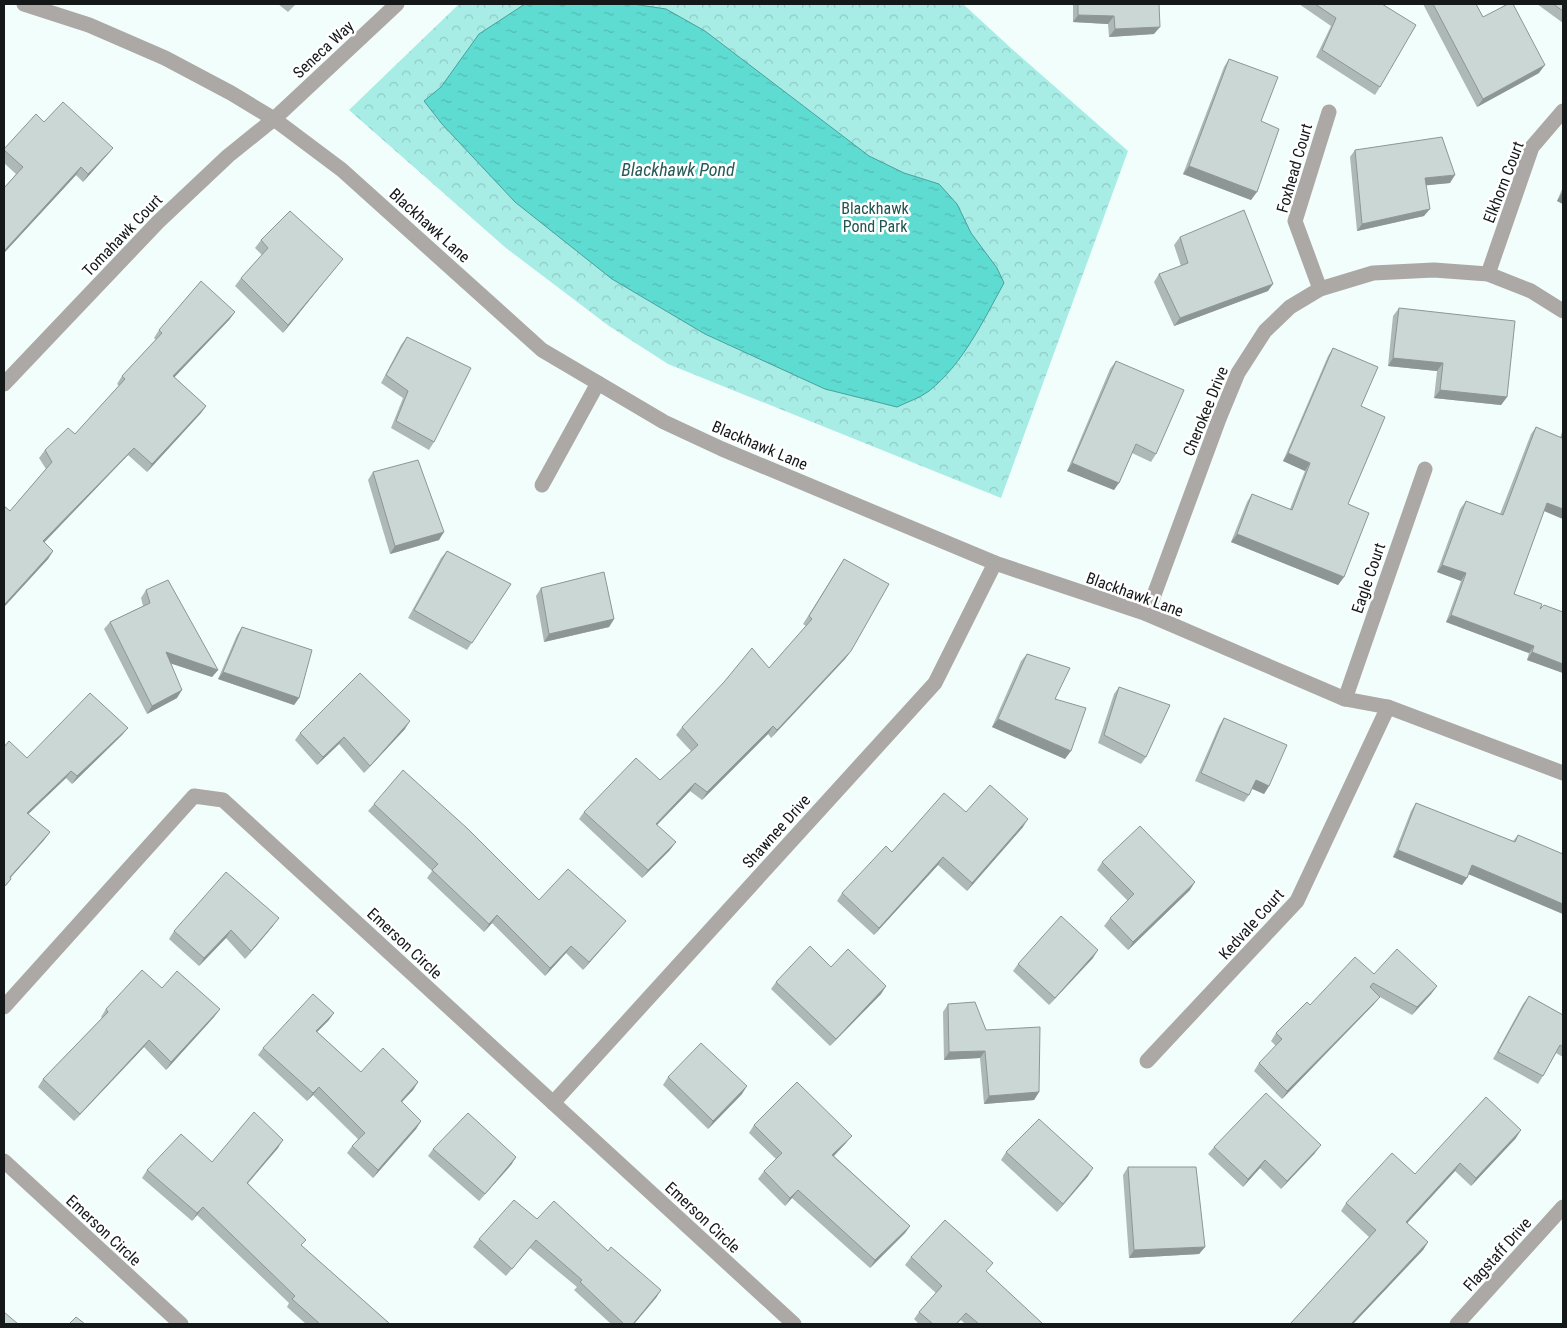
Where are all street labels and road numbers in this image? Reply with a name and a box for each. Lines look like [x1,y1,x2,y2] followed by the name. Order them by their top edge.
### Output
[289,16,358,82] street label: Seneca Way
[1273,121,1316,215] street label: Foxhead Court
[1479,139,1528,226] street label: Elkhorn Court
[385,184,474,267] street label: Blackhawk Lane
[78,190,166,280] street label: Tomahawk Court
[1179,364,1232,459] street label: Cherokee Drive
[709,417,810,474] street label: Blackhawk Lane
[1348,540,1389,616] street label: Eagle Court
[1084,568,1186,621] street label: Blackhawk Lane
[738,791,814,872] street label: Shawnee Drive
[1215,885,1288,963] street label: Kedvale Court
[363,904,446,983] street label: Emerson Circle
[661,1178,744,1257] street label: Emerson Circle
[62,1191,145,1270] street label: Emerson Circle
[1459,1214,1535,1295] street label: Flagstaff Drive

